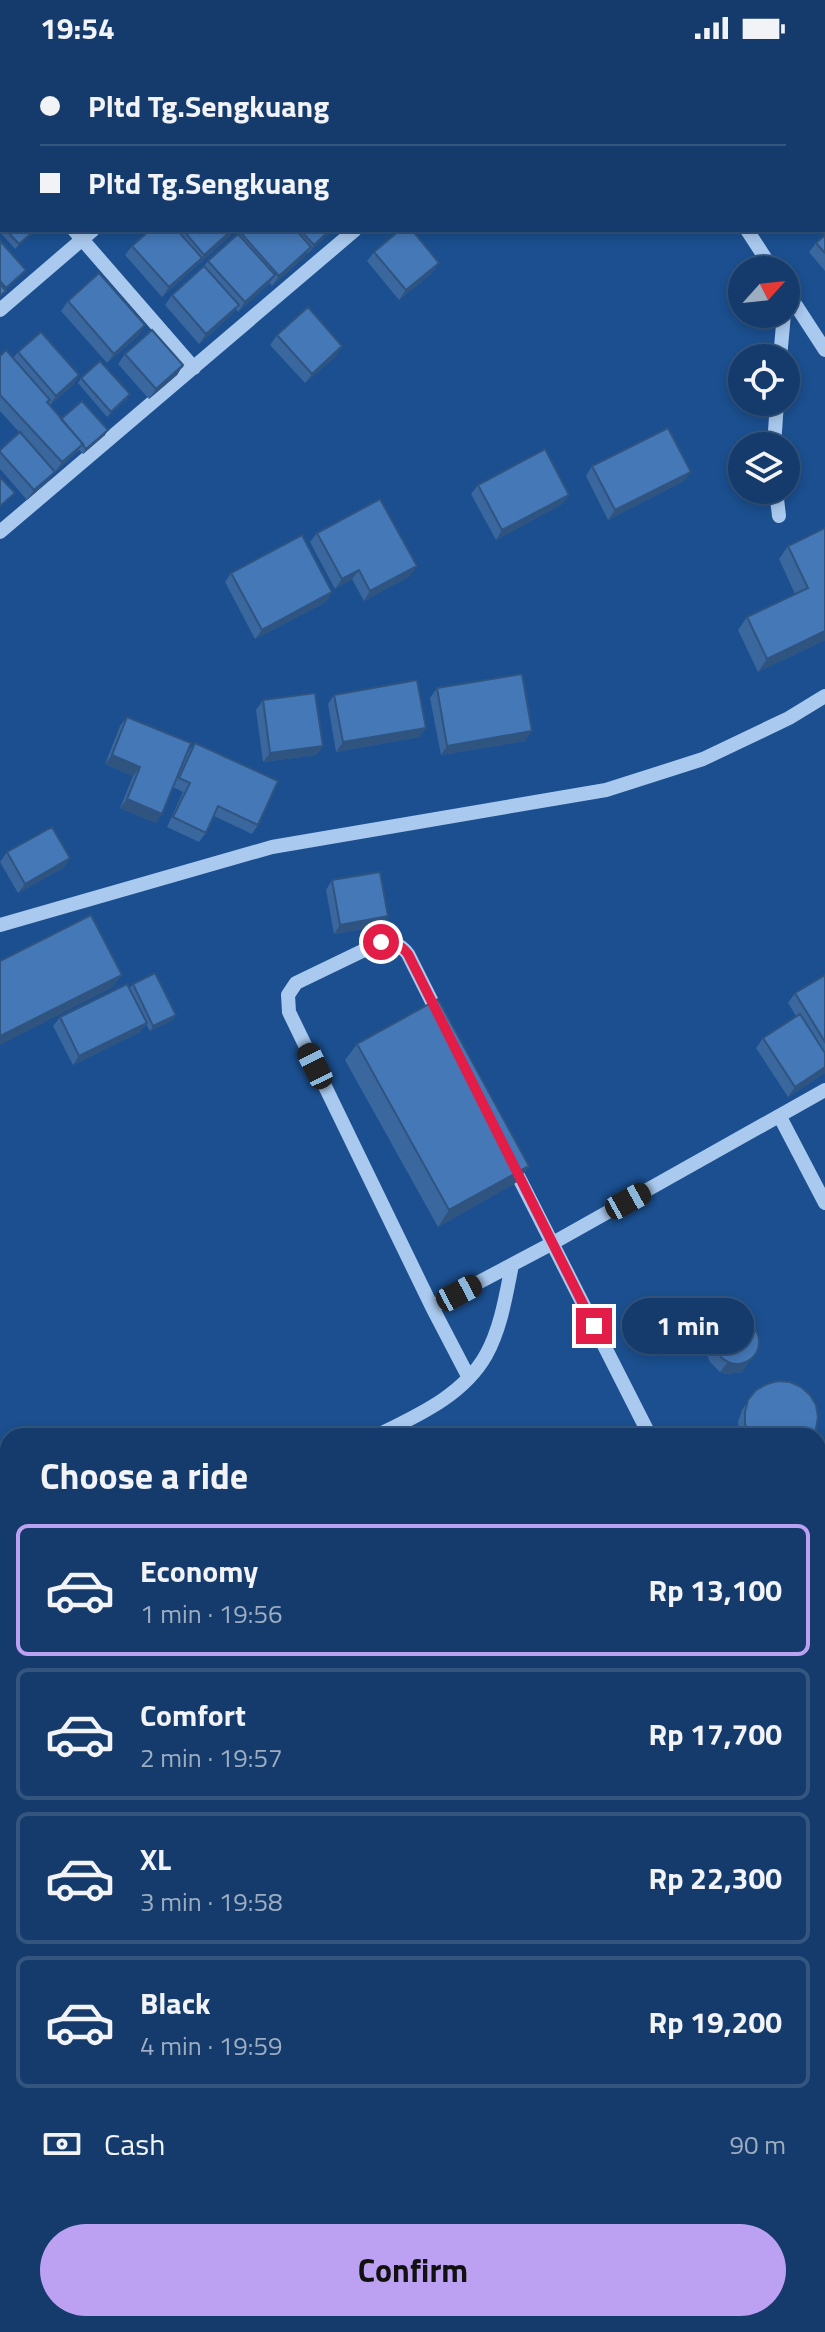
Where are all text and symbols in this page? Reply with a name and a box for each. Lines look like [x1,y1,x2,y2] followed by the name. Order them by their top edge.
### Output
[40,5,115,51] text: 19:54
[88,83,329,129] text: Pltd Tg.Sengkuang
[88,160,329,206] text: Pltd Tg.Sengkuang
[728,256,800,328] north arrow
[728,256,800,504] map controls
[728,344,800,416] button: locate
[728,432,800,504] button: layers
[363,924,399,960] route start
[294,1039,336,1093] car
[601,1179,655,1223] car
[432,1271,486,1315] car
[622,1298,754,1354] callout: 1 min
[656,1306,720,1345] text: 1 min
[576,1308,612,1344] route end
[40,1448,248,1503] text: Choose a ride
[140,1548,258,1594] text: Economy
[44,1554,116,1626] icon: car
[649,1567,782,1613] text: Rp 13,100
[140,1594,283,1633] text: 1 min · 19:56
[140,1692,246,1738] text: Comfort
[44,1698,116,1770] icon: car
[649,1711,782,1757] text: Rp 17,700
[140,1738,283,1777] text: 2 min · 19:57
[140,1836,171,1882] text: XL
[44,1842,116,1914] icon: car
[649,1855,782,1901] text: Rp 22,300
[140,1882,283,1921] text: 3 min · 19:58
[140,1980,211,2026] text: Black
[44,1986,116,2058] icon: car
[649,1999,782,2045] text: Rp 19,200
[140,2026,283,2065] text: 4 min · 19:59
[104,2121,165,2167] text: Cash
[40,2122,84,2166] icon: cash
[729,2125,786,2164] text: 90 m
[40,2224,786,2316] button: Confirm

